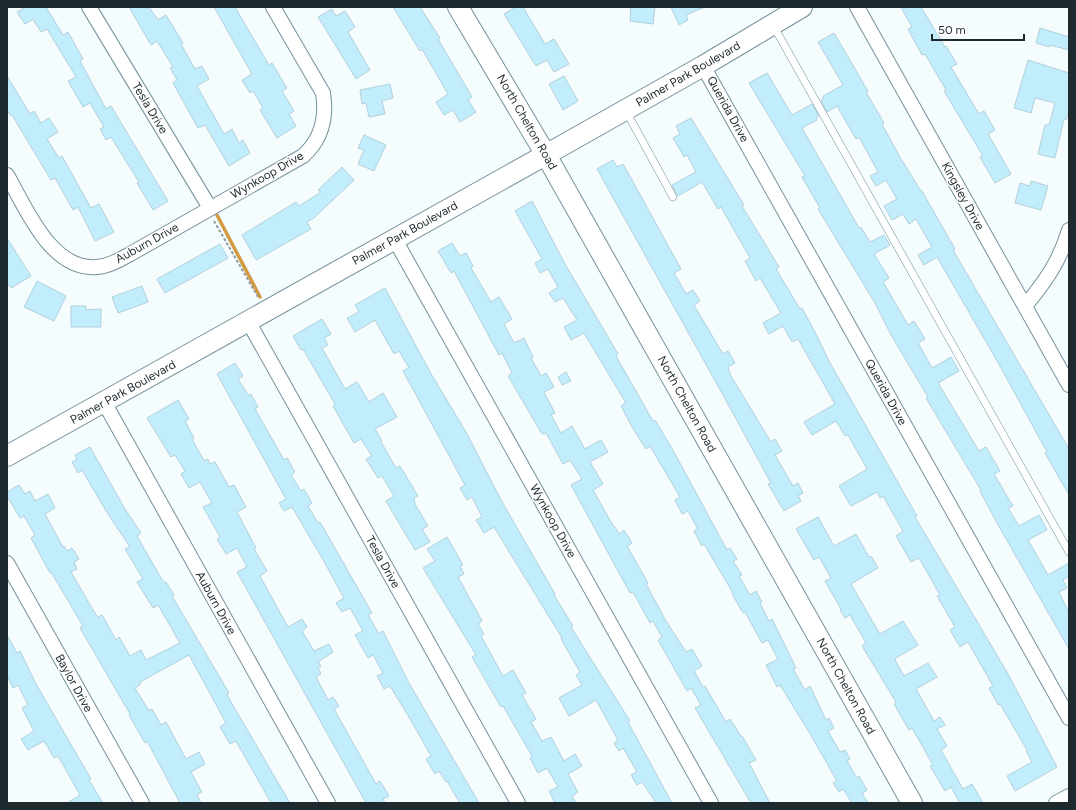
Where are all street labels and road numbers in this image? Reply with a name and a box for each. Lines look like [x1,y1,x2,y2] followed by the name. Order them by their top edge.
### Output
[633,38,743,110] street label: Palmer Park Boulevard
[494,72,560,172] street label: North Chelton Road
[704,74,752,145] street label: Querida Drive
[129,80,171,137] street label: Tesla Drive
[228,148,306,202] street label: Wynkoop Drive
[939,160,988,233] street label: Kingsley Drive
[350,198,460,268] street label: Palmer Park Boulevard
[113,220,181,266] street label: Auburn Drive
[655,353,719,455] street label: North Chelton Road
[68,357,178,427] street label: Palmer Park Boulevard
[862,357,910,428] street label: Querida Drive
[527,482,579,561] street label: Wynkoop Drive
[363,533,403,591] street label: Tesla Drive
[193,569,239,637] street label: Auburn Drive
[814,635,878,737] street label: North Chelton Road
[52,652,96,715] street label: Baylor Drive

